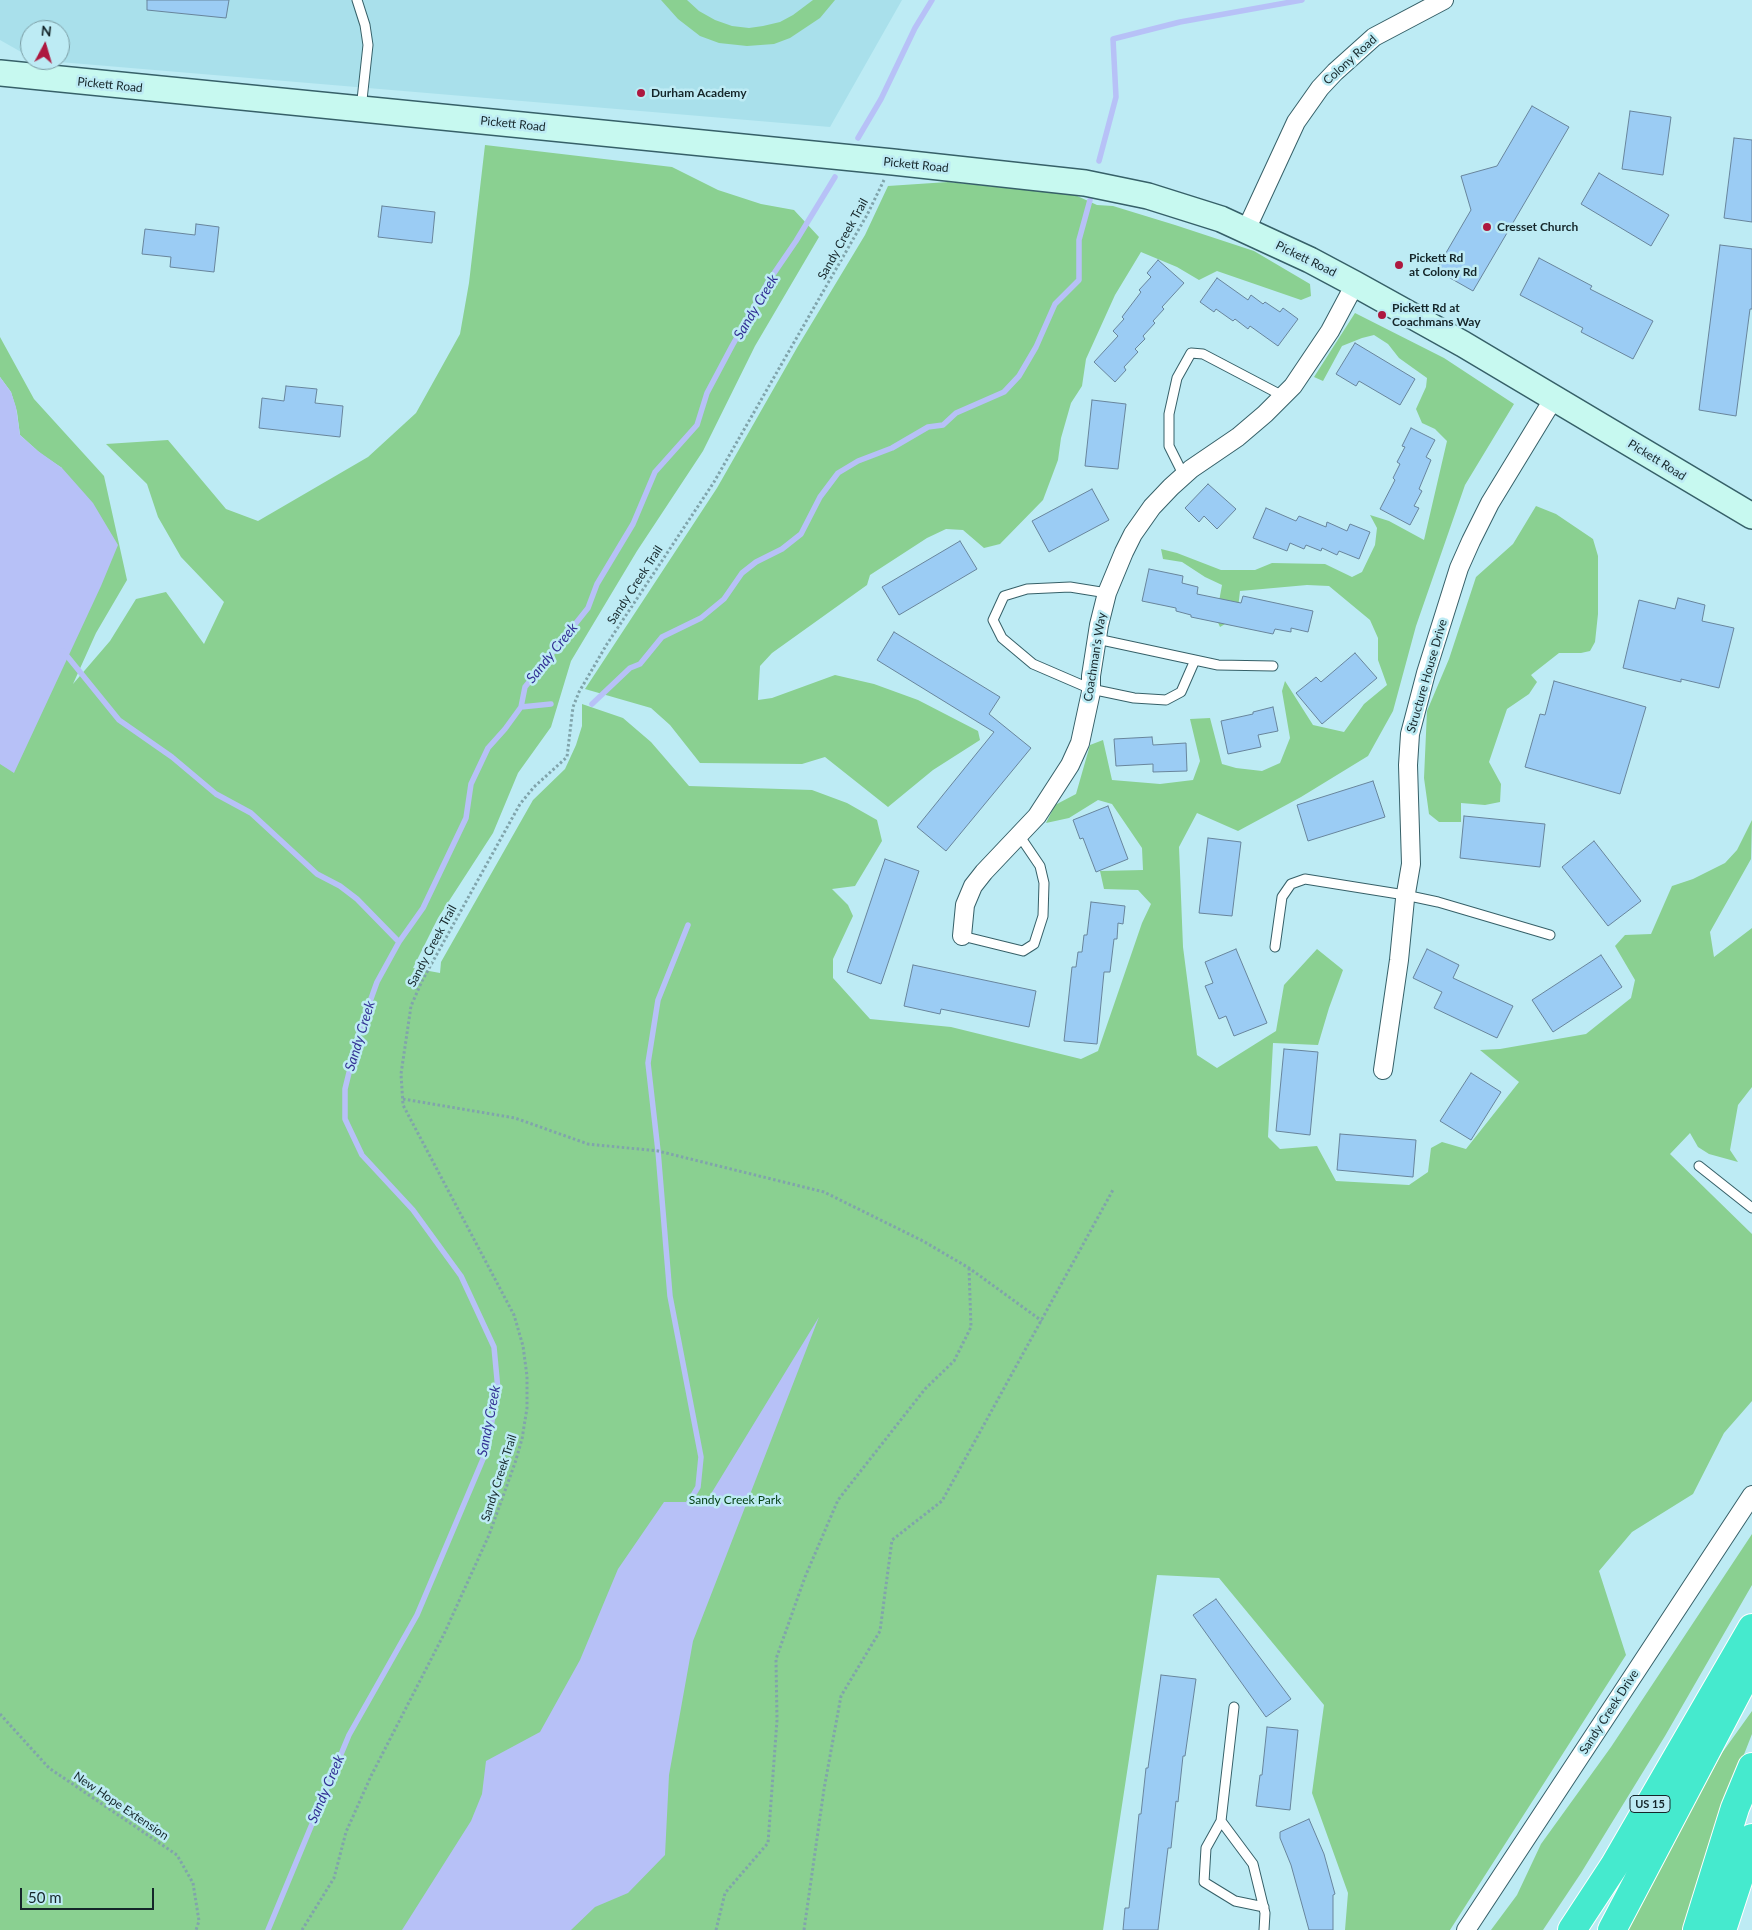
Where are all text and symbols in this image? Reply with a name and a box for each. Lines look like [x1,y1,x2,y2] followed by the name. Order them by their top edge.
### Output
[20,20,70,70] north arrow
[40,22,53,40] text: N
[1320,32,1380,88] street label: Colony Road
[77,74,143,96] street label: Pickett Road
[651,86,747,100] place label: Durham Academy
[635,87,647,99] marker: Durham Academy
[480,113,546,135] street label: Pickett Road
[883,154,949,176] street label: Pickett Road
[815,196,871,282] street label: Sandy Creek Trail
[1497,220,1578,234] place label: Cresset Church
[1481,221,1493,233] marker: Cresset Church
[1273,238,1339,280] street label: Pickett Road
[1409,251,1477,279] place label: Pickett Rd at Colony Rd
[1393,259,1405,271] marker: Pickett Rd at Colony Rd
[730,272,782,342] water label: Sandy Creek
[1392,301,1481,329] place label: Pickett Rd at Coachmans Way
[1376,309,1388,321] marker: Pickett Rd at Coachmans Way
[1625,436,1689,484] street label: Pickett Road
[604,543,666,627] street label: Sandy Creek Trail
[1081,611,1109,703] street label: Coachman's Way
[1404,618,1450,734] street label: Structure House Drive
[523,620,581,686] water label: Sandy Creek
[404,903,460,989] street label: Sandy Creek Trail
[341,999,379,1073] water label: Sandy Creek
[474,1384,504,1458] water label: Sandy Creek
[478,1433,520,1523] street label: Sandy Creek Trail
[689,1493,781,1507] park label: Sandy Creek Park
[1576,1667,1642,1757] street label: Sandy Creek Drive
[304,1752,348,1826] water label: Sandy Creek
[71,1769,171,1843] street label: New Hope Extension
[1630,1796,1670,1812] road number: US 15
[22,1878,156,1910] scale bar
[28,1888,62,1906] text: 50 m

